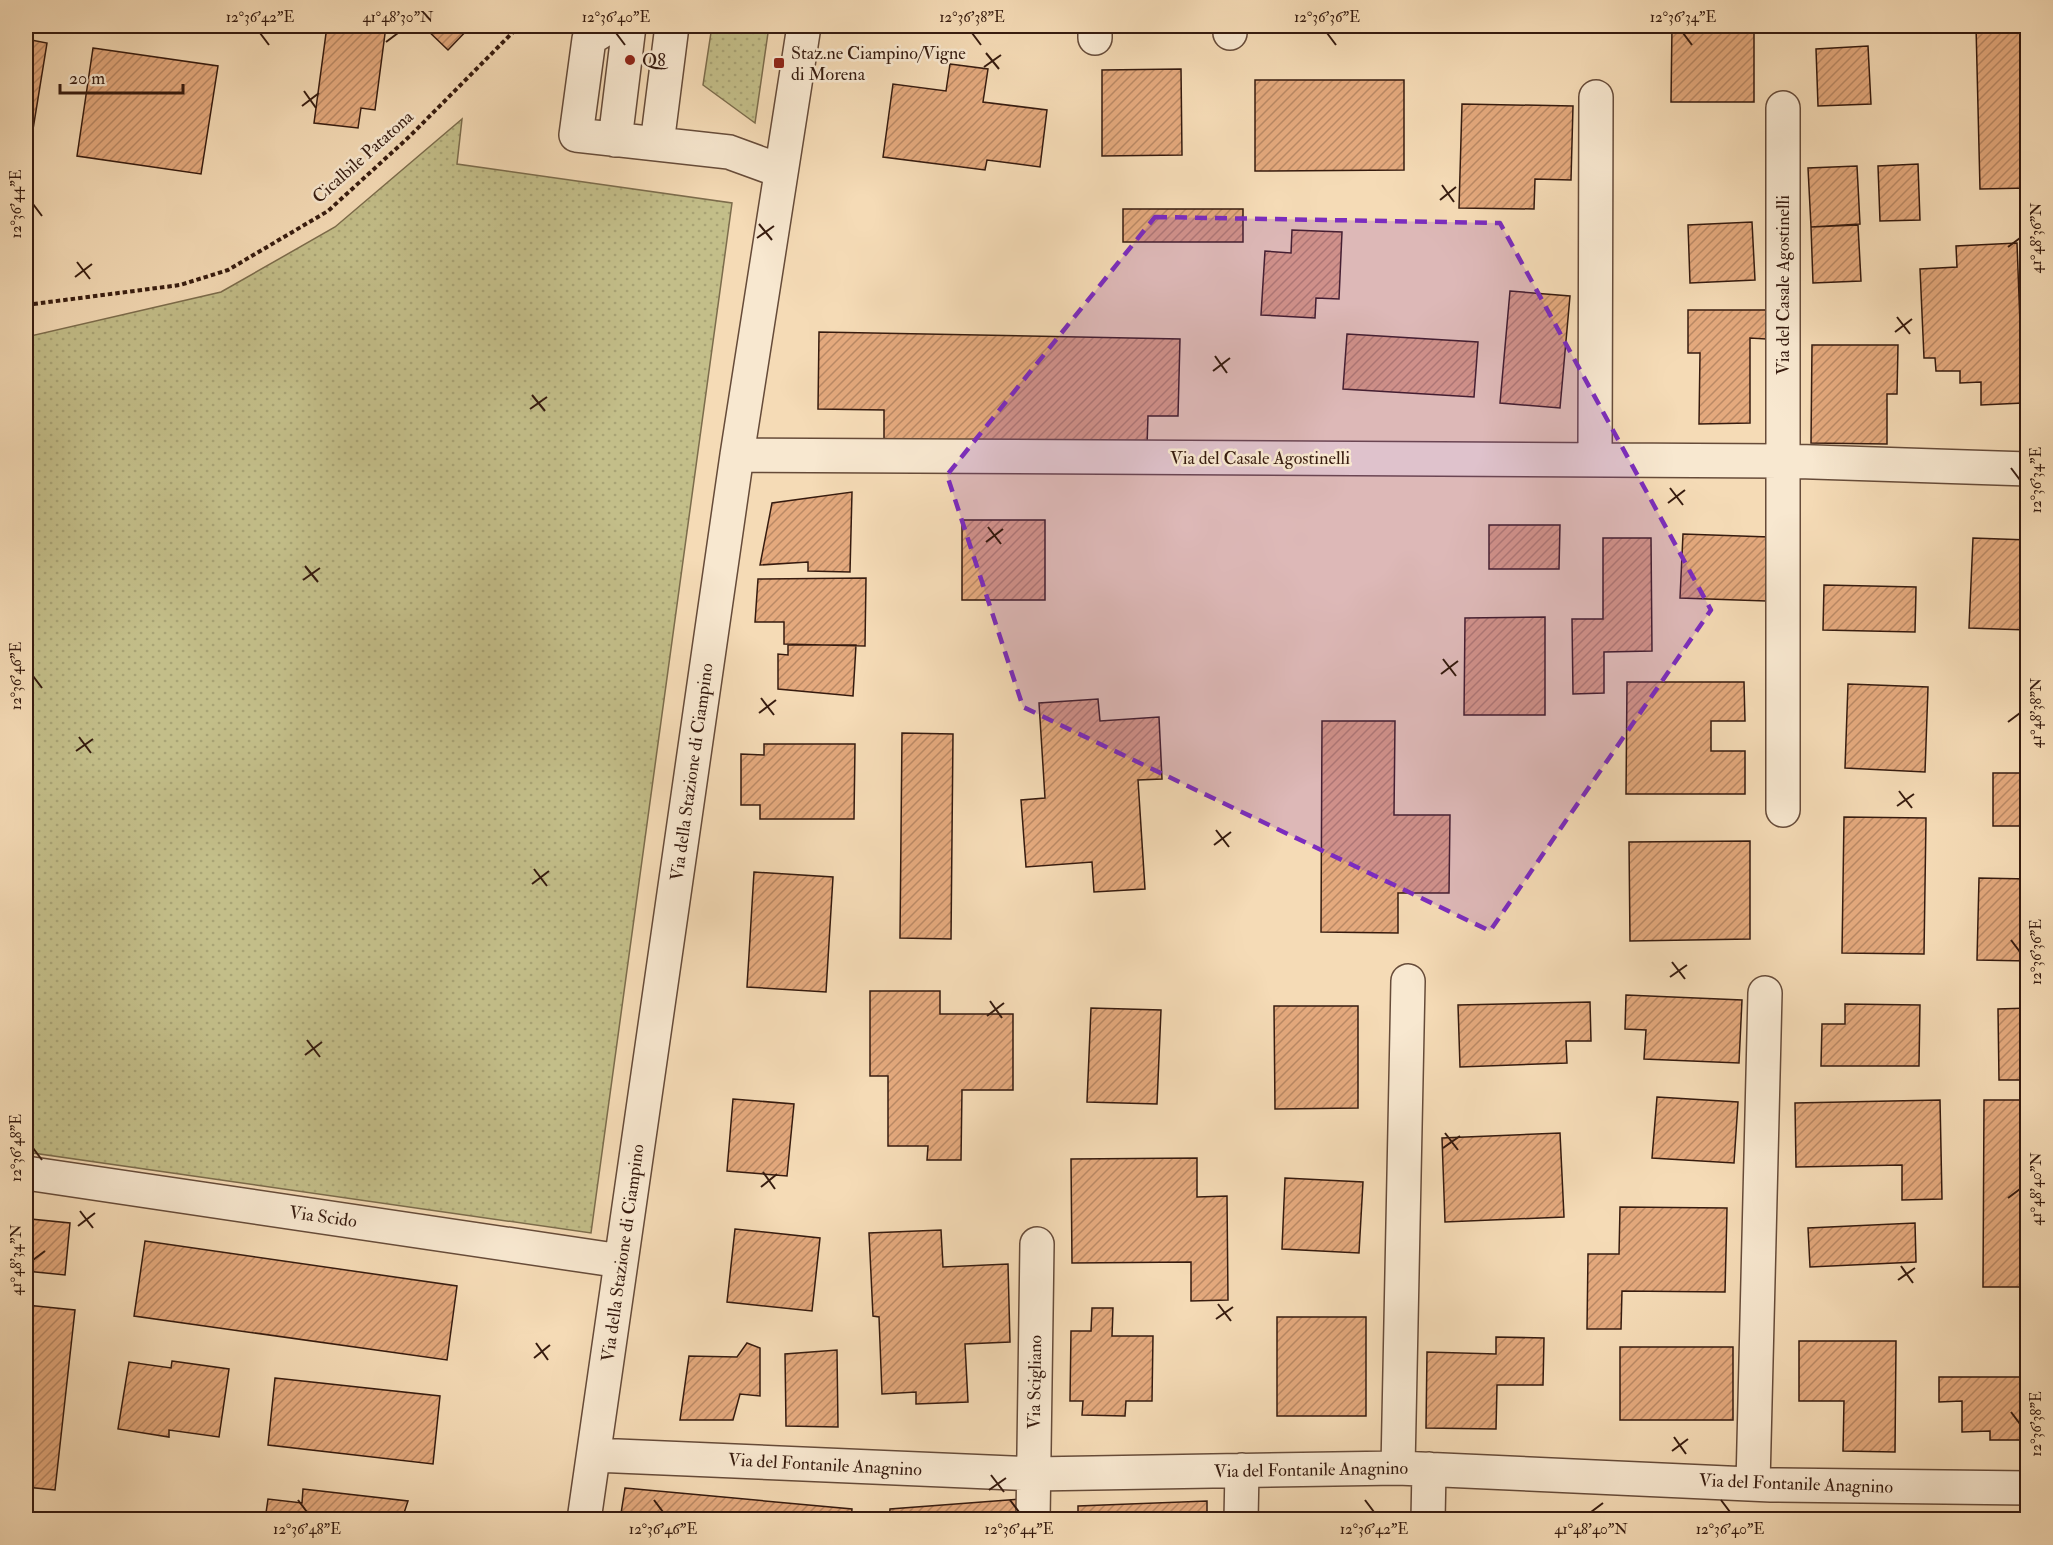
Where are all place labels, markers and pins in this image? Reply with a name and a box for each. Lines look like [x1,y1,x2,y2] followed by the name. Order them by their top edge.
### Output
[791,42,966,86] place label: Staz.ne Ciampino/Vigne di Morena
[642,49,669,72] place label: Q8
[623,53,637,67] marker: Q8
[772,56,786,70] marker: Staz.ne Ciampino/Vigne di Morena

